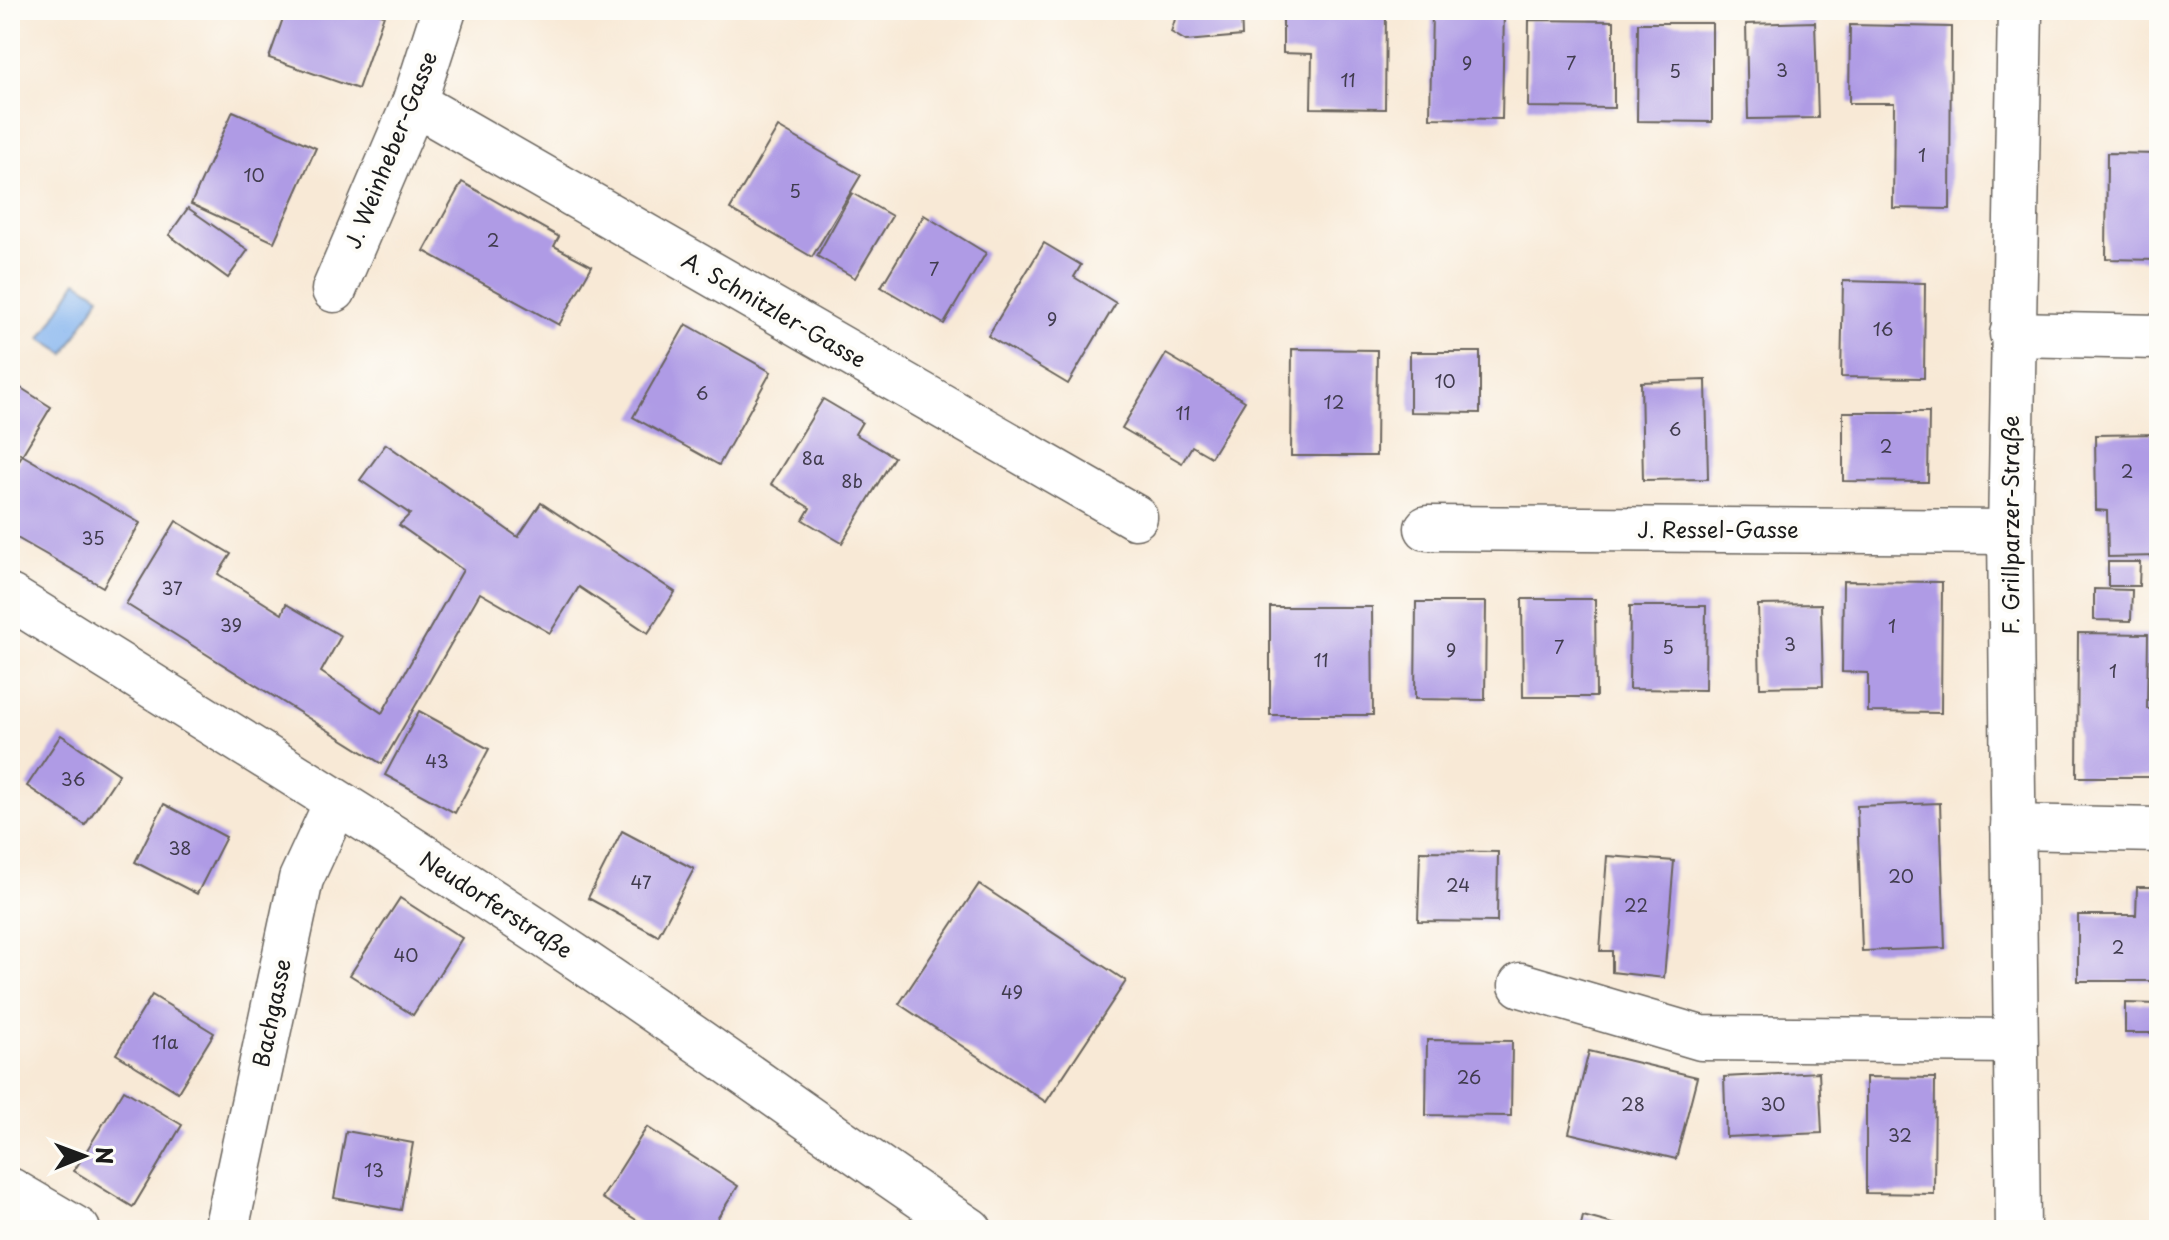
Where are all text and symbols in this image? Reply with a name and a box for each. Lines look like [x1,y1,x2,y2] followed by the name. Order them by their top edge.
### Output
[335,46,444,253] street label: J. Weinheber-Gasse
[1462,49,1472,76] house number: 9
[1566,49,1576,76] house number: 7
[1776,56,1788,83] house number: 3
[1669,57,1681,84] house number: 5
[1340,66,1356,93] house number: 11
[1918,141,1926,168] house number: 1
[243,161,265,188] house number: 10
[789,177,801,204] house number: 5
[487,226,499,253] house number: 2
[677,242,873,375] street label: A. Schnitzler-Gasse
[929,255,939,282] house number: 7
[1047,305,1057,332] house number: 9
[1873,315,1893,342] house number: 16
[1434,367,1456,394] house number: 10
[696,379,708,406] house number: 6
[1324,388,1344,415] house number: 12
[1175,399,1191,426] house number: 11
[1669,415,1681,442] house number: 6
[1993,415,2026,635] street label: F. Grillparzer-Straße
[1880,432,1892,459] house number: 2
[802,444,825,471] house number: 8a
[2121,457,2133,484] house number: 2
[841,467,863,494] house number: 8b
[1637,512,1799,545] street label: J. Ressel-Gasse
[81,524,105,551] house number: 35
[161,574,183,601] house number: 37
[220,611,242,638] house number: 39
[1888,612,1896,639] house number: 1
[1784,630,1796,657] house number: 3
[1554,633,1564,660] house number: 7
[1662,633,1674,660] house number: 5
[1446,636,1456,663] house number: 9
[1313,646,1329,673] house number: 11
[2109,657,2117,684] house number: 1
[425,747,449,774] house number: 43
[61,765,85,792] house number: 36
[168,834,192,861] house number: 38
[414,842,580,966] street label: Neudorferstraße
[1888,862,1914,889] house number: 20
[630,868,652,895] house number: 47
[1446,871,1470,898] house number: 24
[1624,891,1648,918] house number: 22
[2112,933,2124,960] house number: 2
[393,941,419,968] house number: 40
[243,955,298,1070] street label: Bachgasse
[1001,978,1023,1005] house number: 49
[152,1028,179,1055] house number: 11a
[1457,1063,1481,1090] house number: 26
[1621,1090,1645,1117] house number: 28
[1760,1090,1786,1117] house number: 30
[44,1116,124,1196] north arrow
[1888,1121,1912,1148] house number: 32
[89,1147,122,1165] text: N
[364,1156,384,1183] house number: 13

